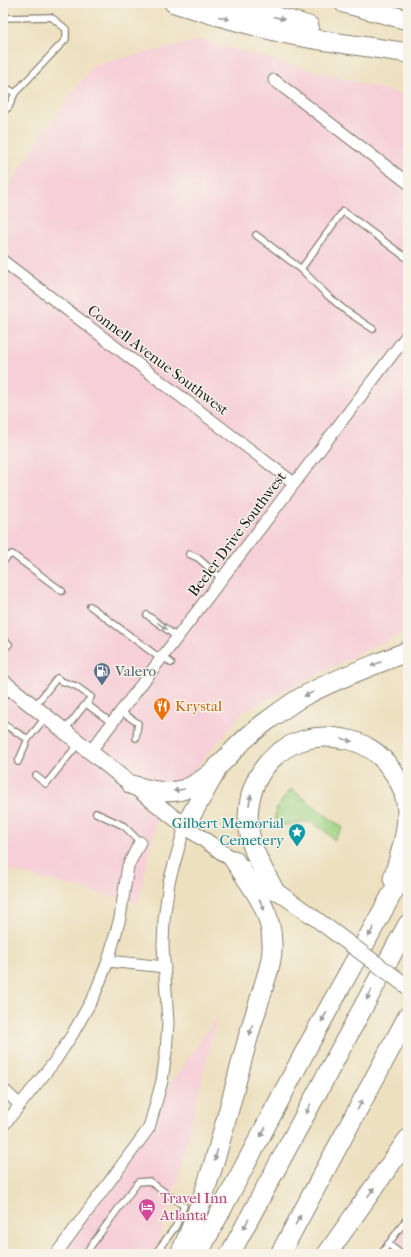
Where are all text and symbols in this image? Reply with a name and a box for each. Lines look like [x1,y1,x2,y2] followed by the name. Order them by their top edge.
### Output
[219,15,231,21] one-way arrow
[273,15,285,21] one-way arrow
[84,301,233,419] street label: Connell Avenue Southwest
[184,467,290,600] street label: Beeler Drive Southwest
[157,622,168,630] one-way arrow
[92,661,112,686] fuel station icon: Valero
[371,661,382,667] one-way arrow
[114,662,157,680] place label: Valero
[303,691,315,697] one-way arrow
[152,696,172,721] restaurant icon: Krystal
[175,697,222,715] place label: Krystal
[341,737,354,743] one-way arrow
[172,787,185,793] one-way arrow
[247,794,253,807] one-way arrow
[172,814,285,849] place label: Gilbert Memorial Cemetery
[287,822,307,847] place icon: Gilbert Memorial Cemetery
[259,899,265,910] one-way arrow
[368,926,374,938] one-way arrow
[366,989,373,1001] one-way arrow
[321,1011,327,1023] one-way arrow
[248,1024,254,1036] one-way arrow
[357,1099,363,1111] one-way arrow
[305,1104,311,1115] one-way arrow
[260,1126,266,1138] one-way arrow
[213,1150,219,1162] one-way arrow
[367,1187,375,1197] one-way arrow
[159,1189,228,1224] place label: Travel Inn Atlanta
[137,1197,157,1222] hotel icon: Travel Inn Atlanta
[295,1214,302,1225] one-way arrow
[243,1218,250,1230] one-way arrow

